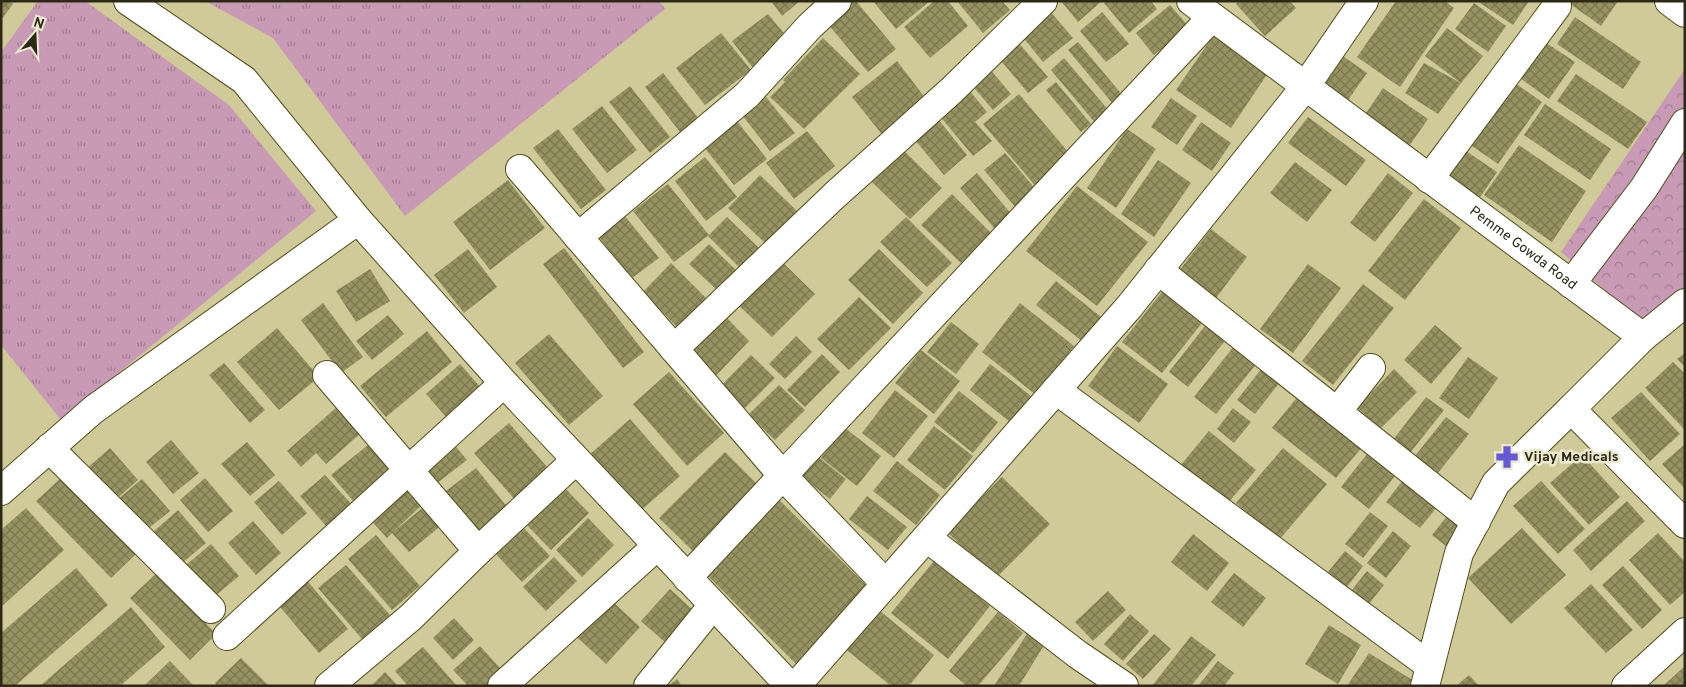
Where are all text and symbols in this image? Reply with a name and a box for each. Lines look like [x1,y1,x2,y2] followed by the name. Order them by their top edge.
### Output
[10,10,60,60] north arrow
[31,14,46,34] text: N
[1466,202,1580,294] street label: Pemme Gowda Road
[1494,444,1520,470] pharmacy icon: Vijay Medicals
[1524,449,1619,466] place label: Vijay Medicals

